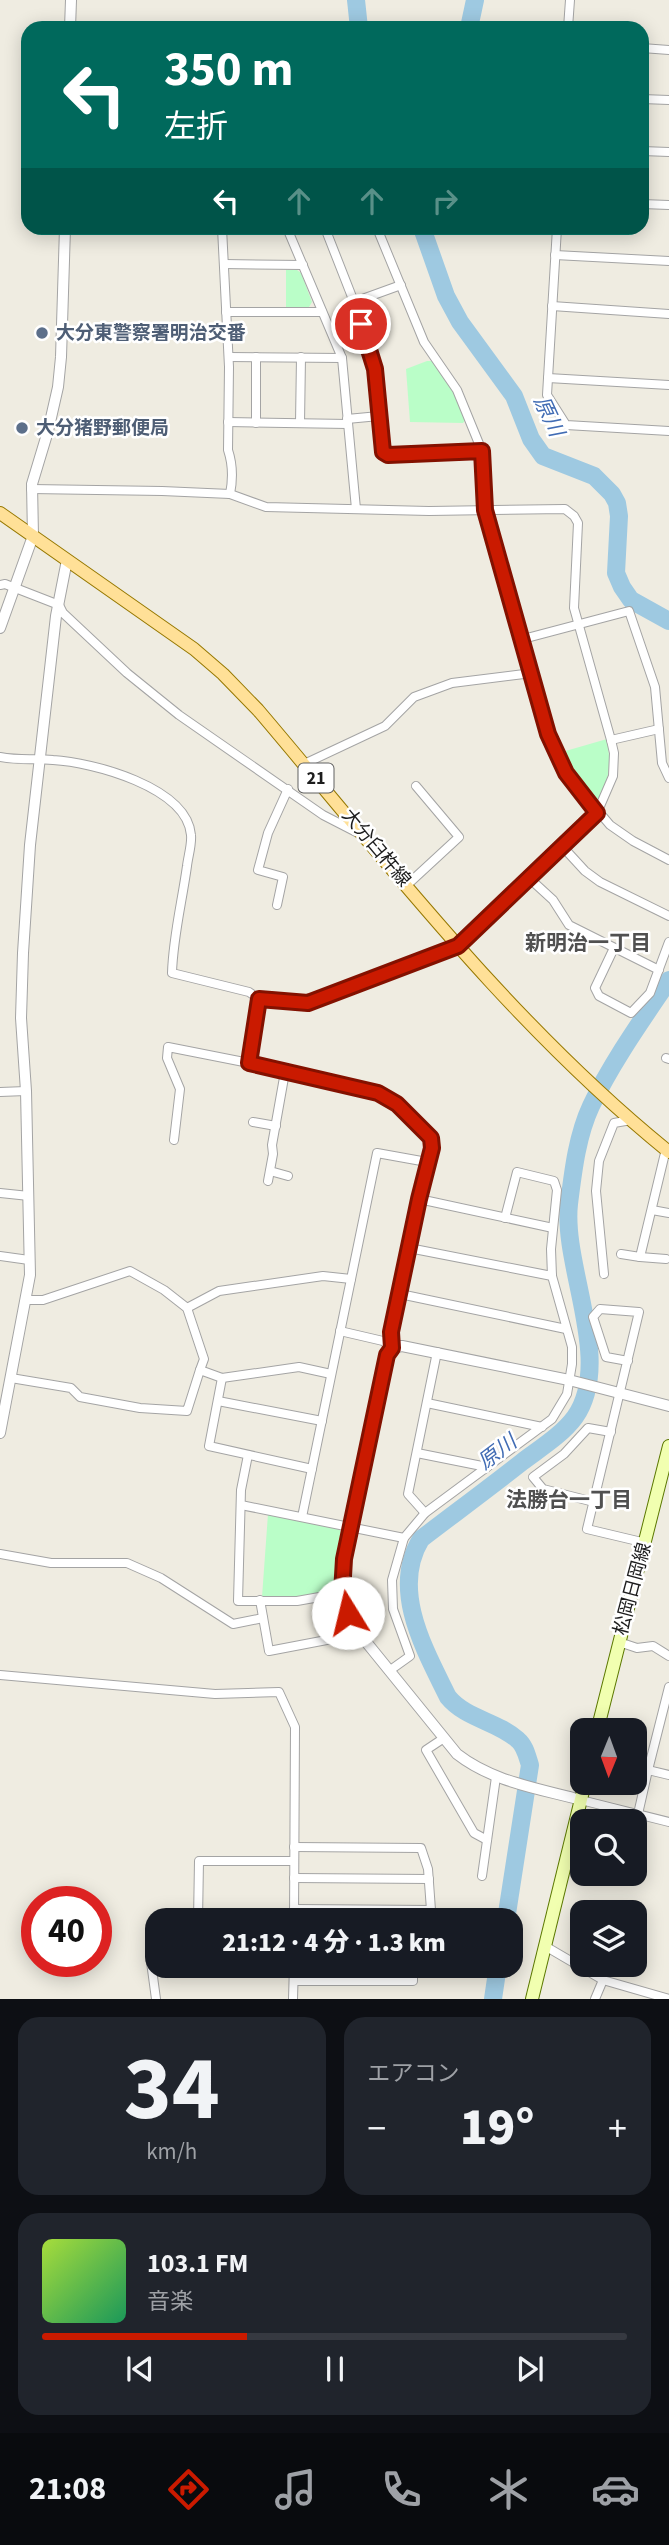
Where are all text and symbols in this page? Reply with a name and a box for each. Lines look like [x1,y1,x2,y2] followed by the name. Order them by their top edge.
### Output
[164,35,293,105] text: 350 m
[49,49,140,140] icon: left
[164,104,228,150] text: 左折
[207,182,245,220] icon: left
[280,182,318,220] icon: ahead
[353,182,391,220] icon: ahead
[426,182,464,220] icon: right
[331,294,391,354] pin
[342,305,380,343] icon: arrive
[56,320,246,347] place label: 大分東警察署明治交番
[34,325,50,341] marker: 大分東警察署明治交番
[527,391,572,443] water label: 原川
[36,415,169,442] place label: 大分猪野郵便局
[14,420,30,436] marker: 大分猪野郵便局
[298,764,334,792] road number: 21
[335,803,417,893] street label: 大分臼杵線
[525,928,651,958] district label: 新明治一丁目
[471,1426,524,1477] water label: 原川
[506,1485,632,1515] district label: 法勝台一丁目
[608,1540,658,1638] street label: 松岡日岡線
[311,1576,385,1650] position arrow
[570,1718,648,1796] north arrow
[570,1718,647,1977] map controls
[570,1809,647,1886] button: search
[21,1886,112,1977] speed limit sign: 40
[570,1900,647,1977] button: layers
[222,1924,446,1961] text: 21:12 · 4 分 · 1.3 km
[124,2025,220,2154] text: 34
[368,2057,460,2090] text: エアコン
[460,2091,535,2165] text: 19°
[368,2102,386,2156] text: −
[608,2102,627,2156] text: +
[146,2135,197,2168] text: km/h
[147,2245,248,2282] text: 103.1 FM
[147,2285,193,2318] text: 音楽
[121,2350,159,2388] icon: previous
[316,2350,354,2388] icon: pause
[511,2350,549,2388] icon: next
[164,2465,213,2514] icon: directions
[271,2465,320,2514] icon: music
[377,2465,426,2514] icon: phone
[484,2465,533,2514] icon: climate
[591,2465,640,2514] icon: car
[29,2466,106,2512] text: 21:08

